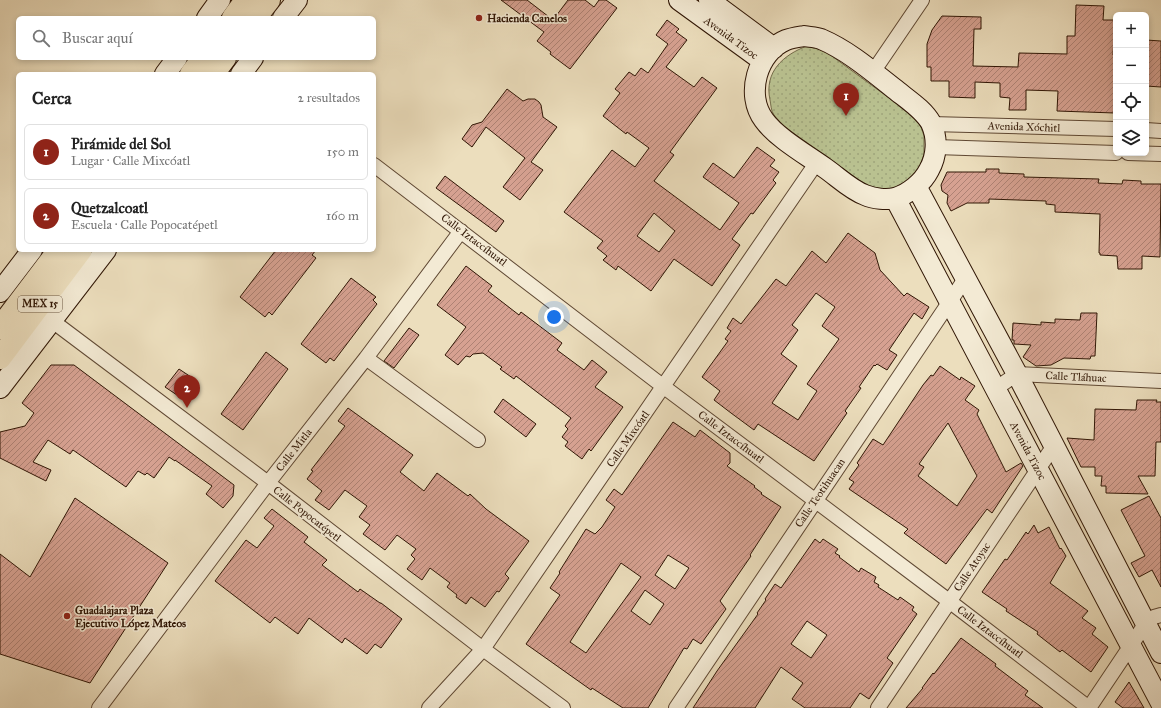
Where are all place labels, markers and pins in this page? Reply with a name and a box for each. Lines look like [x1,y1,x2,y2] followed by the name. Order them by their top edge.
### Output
[487,12,567,25] place label: Hacienda Canelos
[474,13,484,23] marker: Hacienda Canelos
[833,83,859,116] pin: 1
[174,375,200,408] pin: 2
[75,604,186,631] place label: Guadalajara Plaza Ejecutivo López Mateos
[62,611,72,621] marker: Guadalajara Plaza Ejecutivo López Mateos

